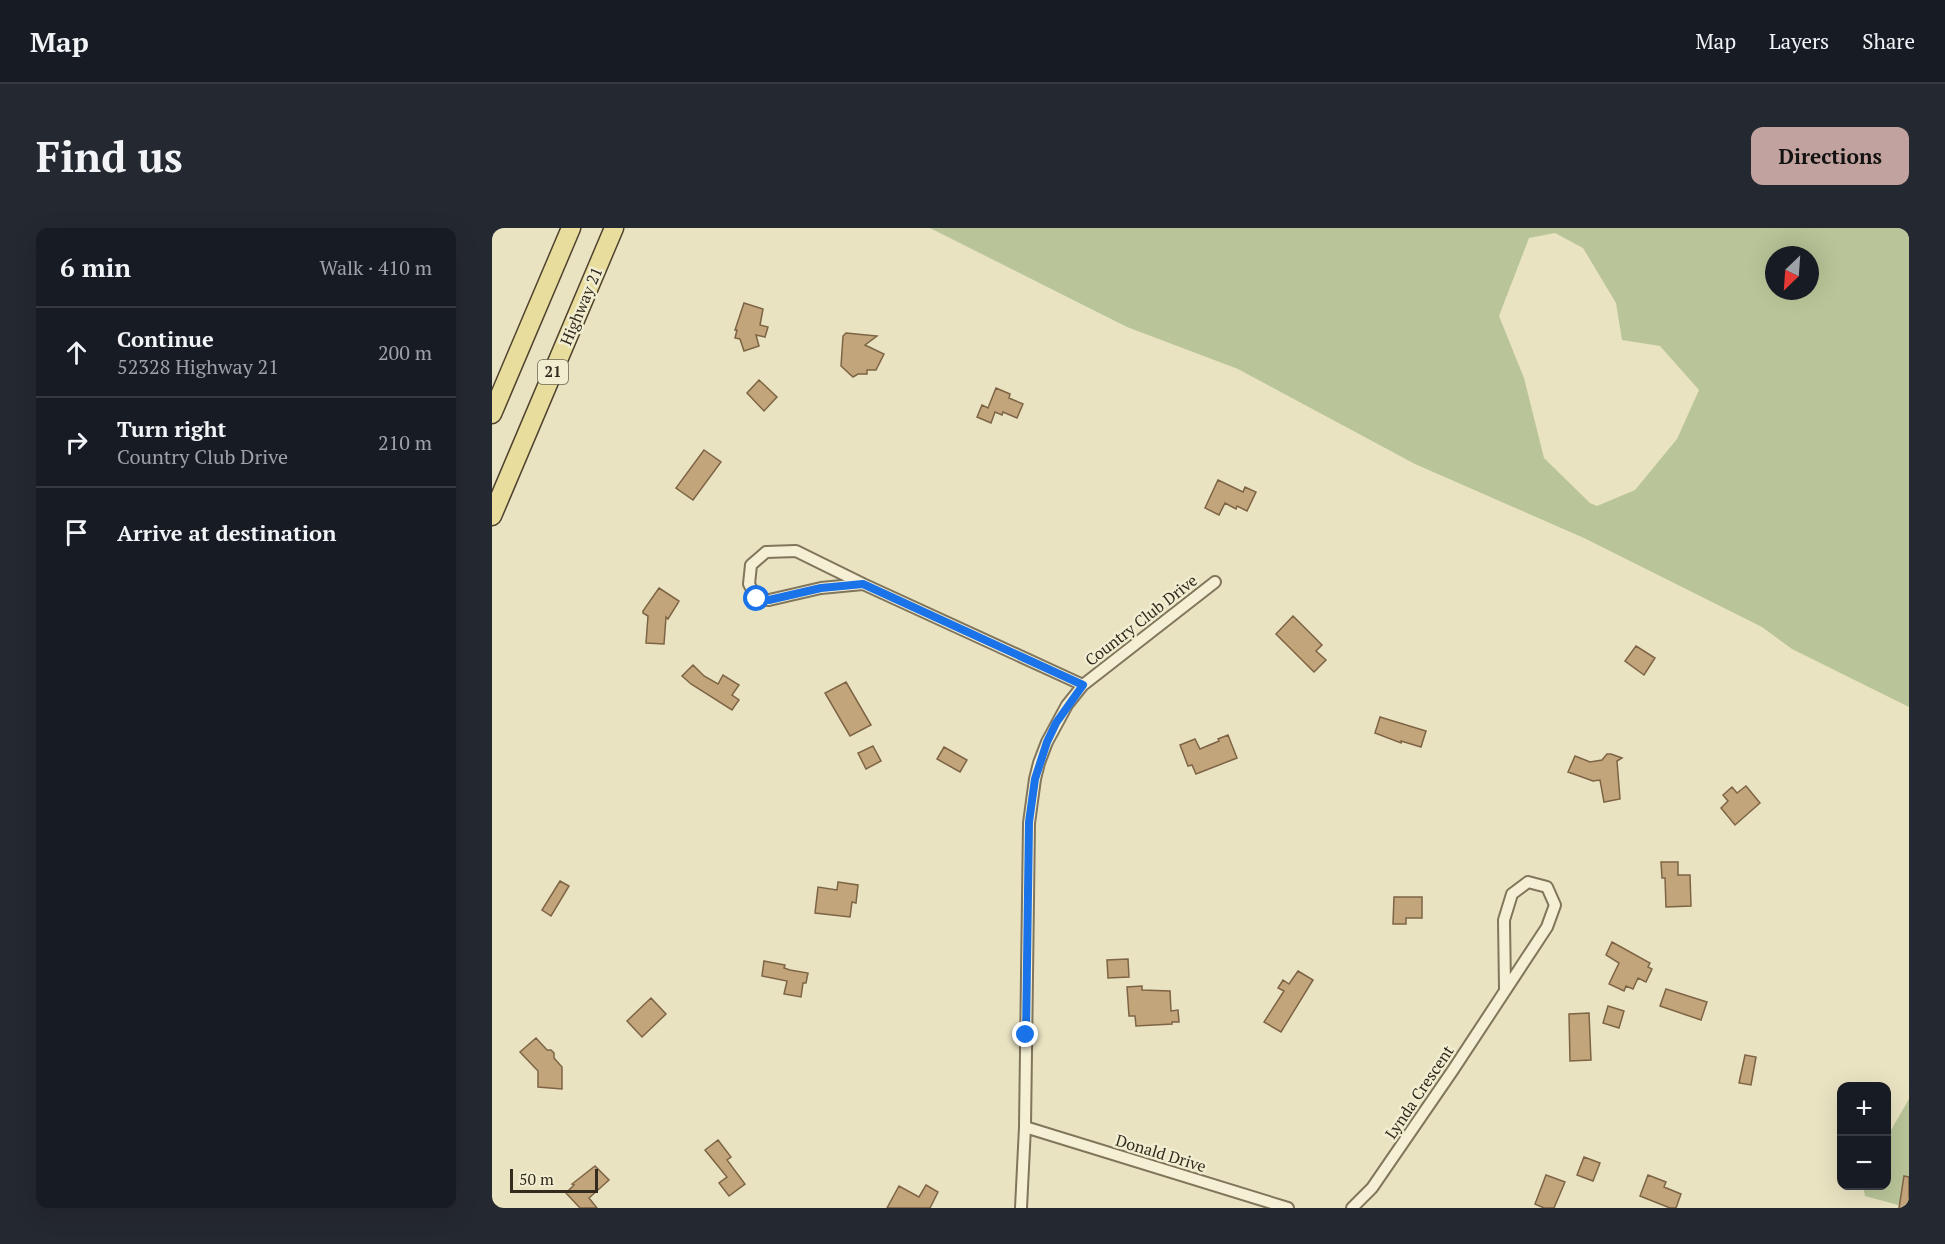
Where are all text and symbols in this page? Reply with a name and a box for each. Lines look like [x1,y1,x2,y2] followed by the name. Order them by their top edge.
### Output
[30,23,89,60] text: Map
[1695,27,1736,55] text: Map
[1769,27,1829,55] text: Layers
[1862,27,1915,55] text: Share
[1751,127,1909,185] button: Directions
[36,128,183,184] text: Find us
[1765,246,1819,300] north arrow
[60,250,131,284] text: 6 min
[320,254,432,281] text: Walk · 410 m
[555,263,607,349] street label: Highway 21
[117,324,214,353] text: Continue
[60,336,93,369] icon: ahead
[378,339,432,366] text: 200 m
[117,353,279,380] text: 52328 Highway 21
[538,360,568,384] road number: 21
[117,414,226,443] text: Turn right
[60,426,93,459] icon: right
[378,429,432,456] text: 210 m
[117,443,288,470] text: Country Club Drive
[60,516,93,549] icon: arrive
[117,518,336,547] text: Arrive at destination
[1080,569,1202,671] street label: Country Club Drive
[743,585,769,611] route start
[1012,1021,1038,1047] route end
[1380,1041,1458,1143] street label: Lynda Crescent
[1837,1082,1891,1190] map controls
[1837,1082,1891,1136] button: +
[1113,1129,1209,1177] street label: Donald Drive
[1837,1136,1891,1190] button: −
[510,1166,598,1194] scale bar
[519,1168,554,1190] text: 50 m

